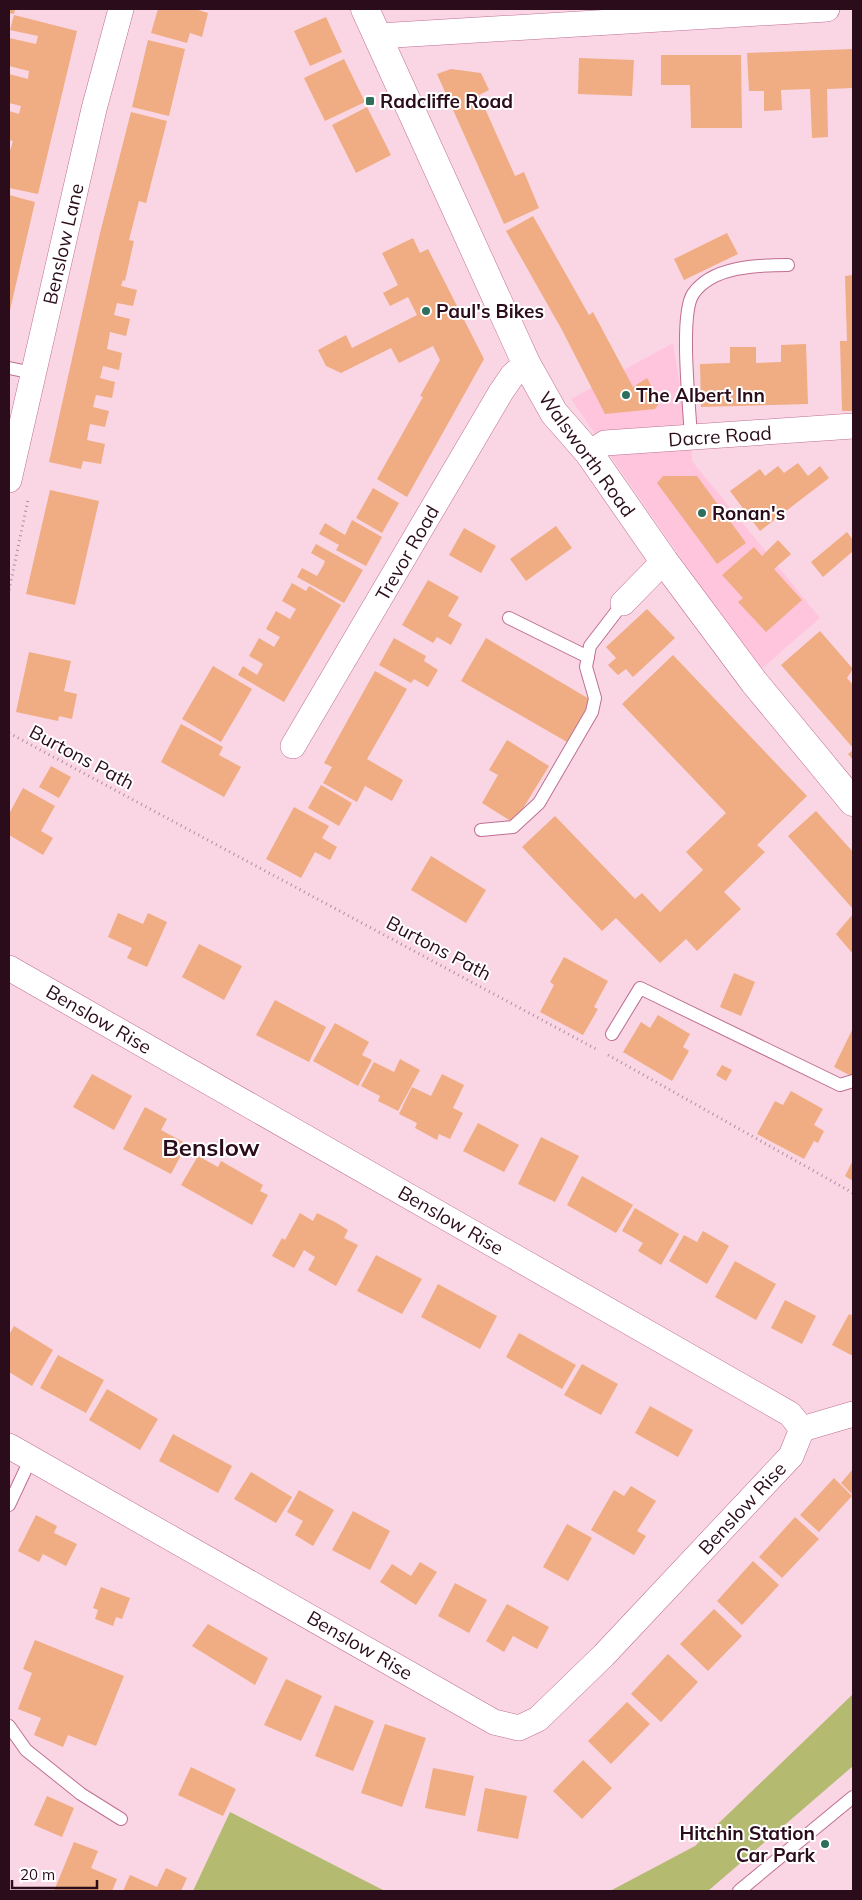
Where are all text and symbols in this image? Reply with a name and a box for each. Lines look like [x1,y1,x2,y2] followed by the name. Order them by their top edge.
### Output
[380,89,513,113] place label: Radcliffe Road
[364,95,376,107] marker: Radcliffe Road
[37,181,89,307] street label: Benslow Lane
[436,299,544,323] place label: Paul's Bikes
[420,305,432,317] marker: Paul's Bikes
[636,383,765,407] place label: The Albert Inn
[533,387,641,521] street label: Walsworth Road
[620,389,632,401] marker: The Albert Inn
[667,420,773,452] street label: Dacre Road
[370,501,444,605] street label: Trevor Road
[712,501,785,525] place label: Ronan's
[696,507,708,519] marker: Ronan's
[25,719,139,795] street label: Burtons Path
[382,910,496,986] street label: Burtons Path
[42,979,156,1059] street label: Benslow Rise
[162,1132,260,1162] district label: Benslow
[394,1180,508,1260] street label: Benslow Rise
[693,1457,791,1559] street label: Benslow Rise
[303,1605,417,1685] street label: Benslow Rise
[680,1821,815,1867] place label: Hitchin Station Car Park
[819,1838,831,1850] marker: Hitchin Station Car Park
[12,1858,98,1890] scale bar
[20,1865,55,1884] text: 20 m

